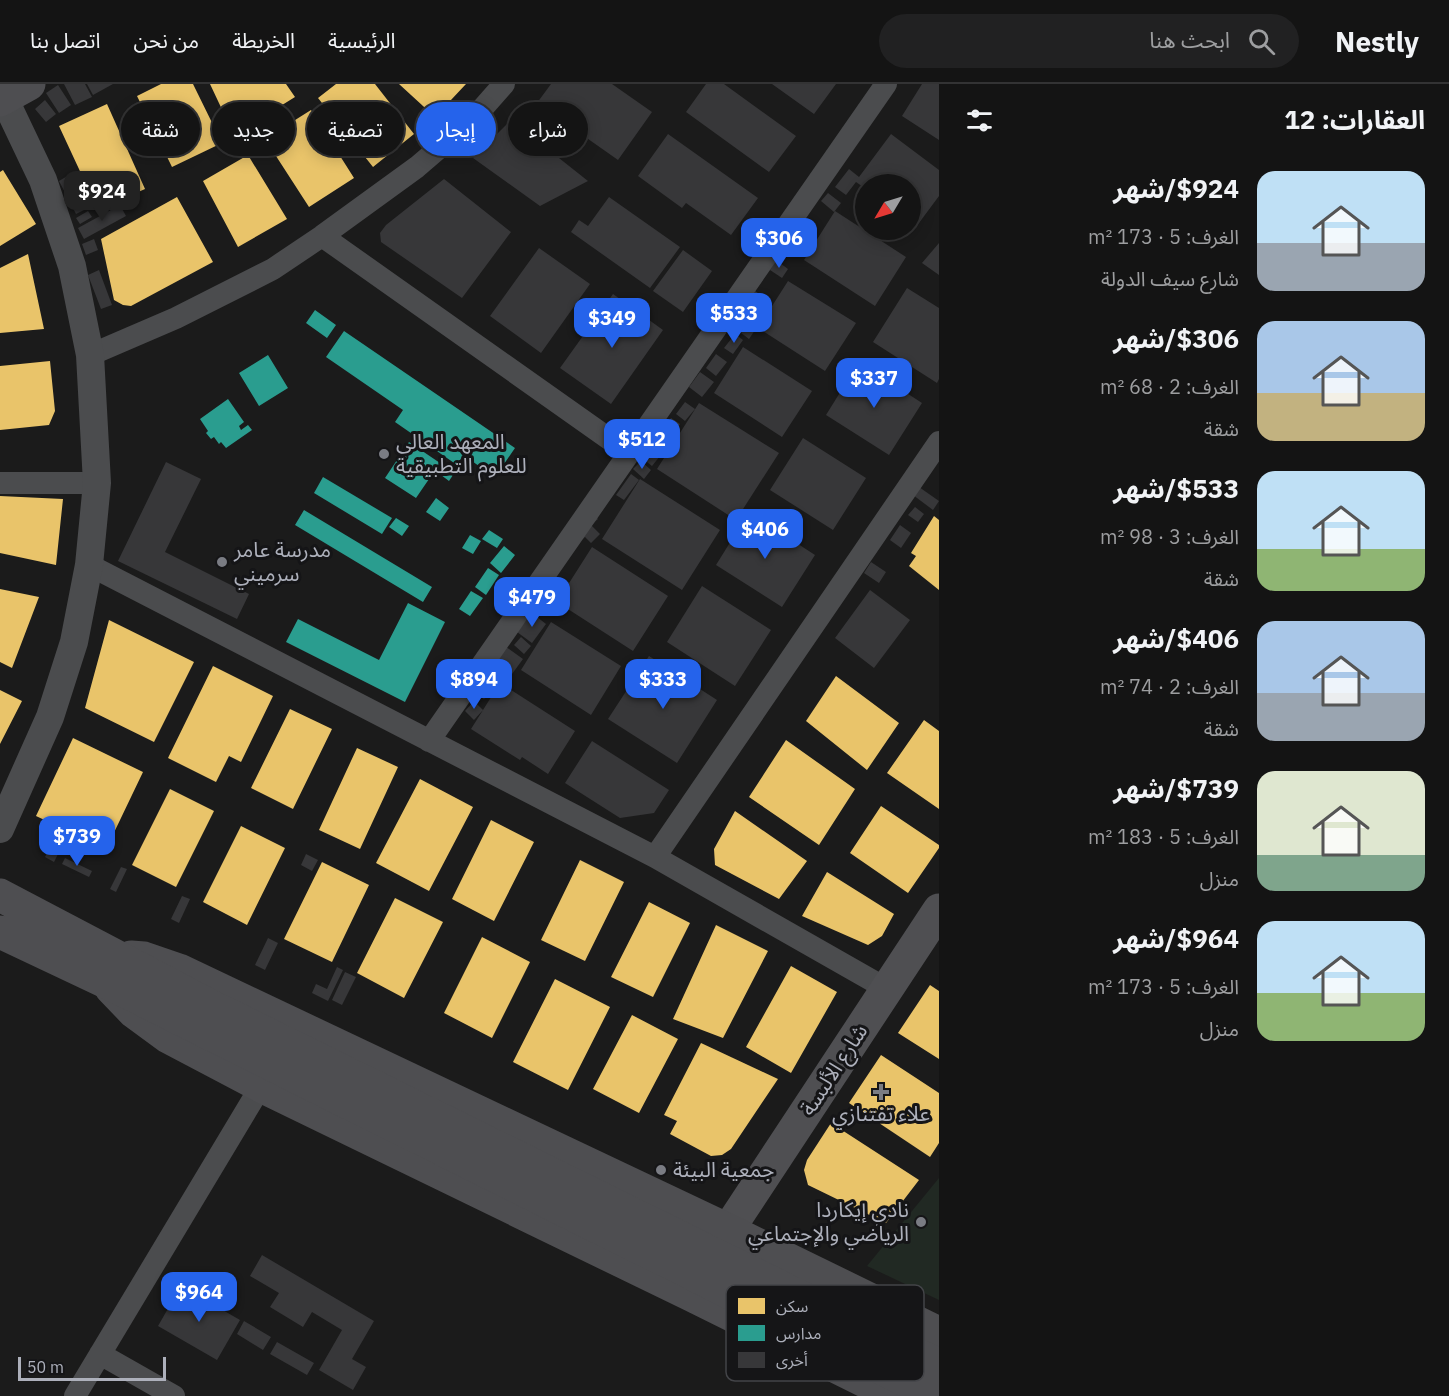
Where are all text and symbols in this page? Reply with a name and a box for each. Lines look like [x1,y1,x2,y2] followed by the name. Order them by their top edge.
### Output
[879,14,1299,68] search box
[1335,23,1419,60] text: Nestly
[1149,25,1230,54] text: ابحث هنا
[1245,25,1278,58] icon: search
[30,26,100,54] text: اتصل بنا
[133,26,199,54] text: من نحن
[232,26,295,54] text: الخريطة
[328,26,396,54] text: الرئيسية
[121,102,200,156] chip: شقة
[212,102,295,156] chip: جديد
[307,102,404,156] chip: تصفية
[416,102,496,156] chip: إيجار
[508,102,588,156] chip: شراء
[1284,102,1425,136] text: العقارات: 12
[963,104,996,137] icon: filters
[66,171,138,222] pin: $924
[1113,171,1239,205] text: $924/شهر
[855,174,921,240] north arrow
[855,174,921,240] map controls
[78,177,126,204] text: $924
[1305,195,1377,267] icon: home
[743,218,815,269] pin: $306
[1088,223,1239,250] text: الغرف: 5 · 173 m²
[755,224,803,251] text: $306
[1101,265,1239,292] text: شارع سيف الدولة
[698,293,770,344] pin: $533
[576,298,648,349] pin: $349
[710,299,758,326] text: $533
[588,304,636,331] text: $349
[1113,321,1239,355] text: $306/شهر
[1305,345,1377,417] icon: home
[838,358,910,409] pin: $337
[850,364,898,391] text: $337
[1100,373,1239,400] text: الغرف: 2 · 68 m²
[1204,415,1239,442] text: شقة
[606,419,678,470] pin: $512
[618,425,666,452] text: $512
[396,427,527,482] place label: المعهد العالي للعلوم التطبيقية
[377,447,391,461] marker: المعهد العالي للعلوم التطبيقية
[1113,471,1239,505] text: $533/شهر
[1305,495,1377,567] icon: home
[729,509,801,560] pin: $406
[741,515,789,542] text: $406
[1100,523,1239,550] text: الغرف: 3 · 98 m²
[233,535,331,590] place label: مدرسة عامر سرميني
[215,555,229,569] marker: مدرسة عامر سرميني
[1204,565,1239,592] text: شقة
[496,577,568,628] pin: $479
[508,583,556,610] text: $479
[1113,621,1239,655] text: $406/شهر
[1305,645,1377,717] icon: home
[438,659,510,710] pin: $894
[627,659,699,710] pin: $333
[450,665,498,692] text: $894
[639,665,687,692] text: $333
[1100,673,1239,700] text: الغرف: 2 · 74 m²
[1204,715,1239,742] text: شقة
[1113,771,1239,805] text: $739/شهر
[1305,795,1377,867] icon: home
[41,816,113,867] pin: $739
[53,822,101,849] text: $739
[1088,823,1239,850] text: الغرف: 5 · 183 m²
[1200,865,1239,892] text: منزل
[1113,921,1239,955] text: $964/شهر
[1305,945,1377,1017] icon: home
[1088,973,1239,1000] text: الغرف: 5 · 173 m²
[1200,1015,1239,1042] text: منزل
[793,1018,875,1122] street label: شارع الألبسة
[874,1085,888,1099] marker: علاء تفتنازي
[832,1099,930,1130] place label: علاء تفتنازي
[673,1155,774,1183] place label: جمعية البيئة
[654,1163,668,1177] marker: جمعية البيئة
[748,1195,909,1250] place label: نادي إيكاردا الرياضي والإجتماعي
[914,1215,928,1229] marker: نادي إيكاردا الرياضي والإجتماعي
[163,1272,235,1323] pin: $964
[175,1278,223,1305] text: $964
[726,1285,924,1381] legend
[776,1296,808,1316] text: سكن
[776,1323,821,1343] text: مدارس
[776,1350,808,1370] text: أخرى
[18,1354,166,1382] scale bar
[27,1357,64,1377] text: 50 m

